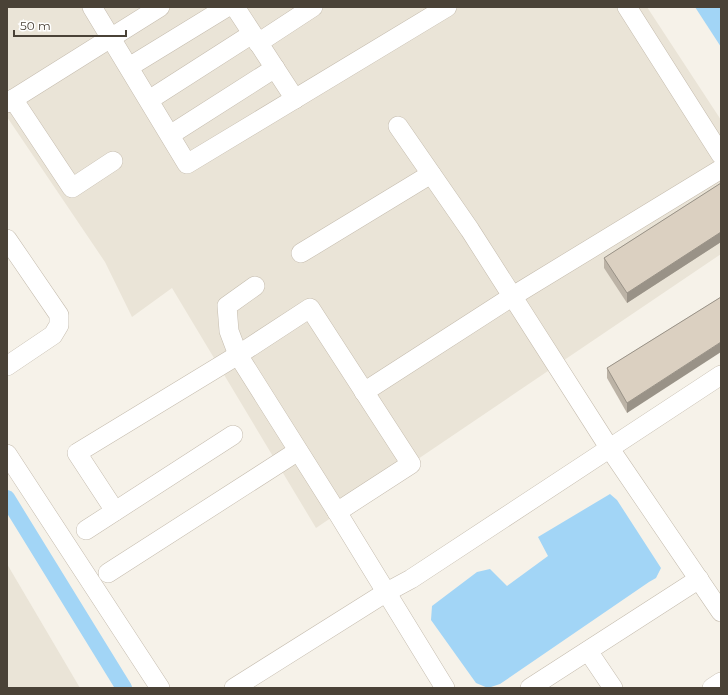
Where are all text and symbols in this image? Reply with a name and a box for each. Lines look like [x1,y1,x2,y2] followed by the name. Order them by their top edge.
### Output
[14,12,126,38] scale bar
[20,18,51,33] text: 50 m

